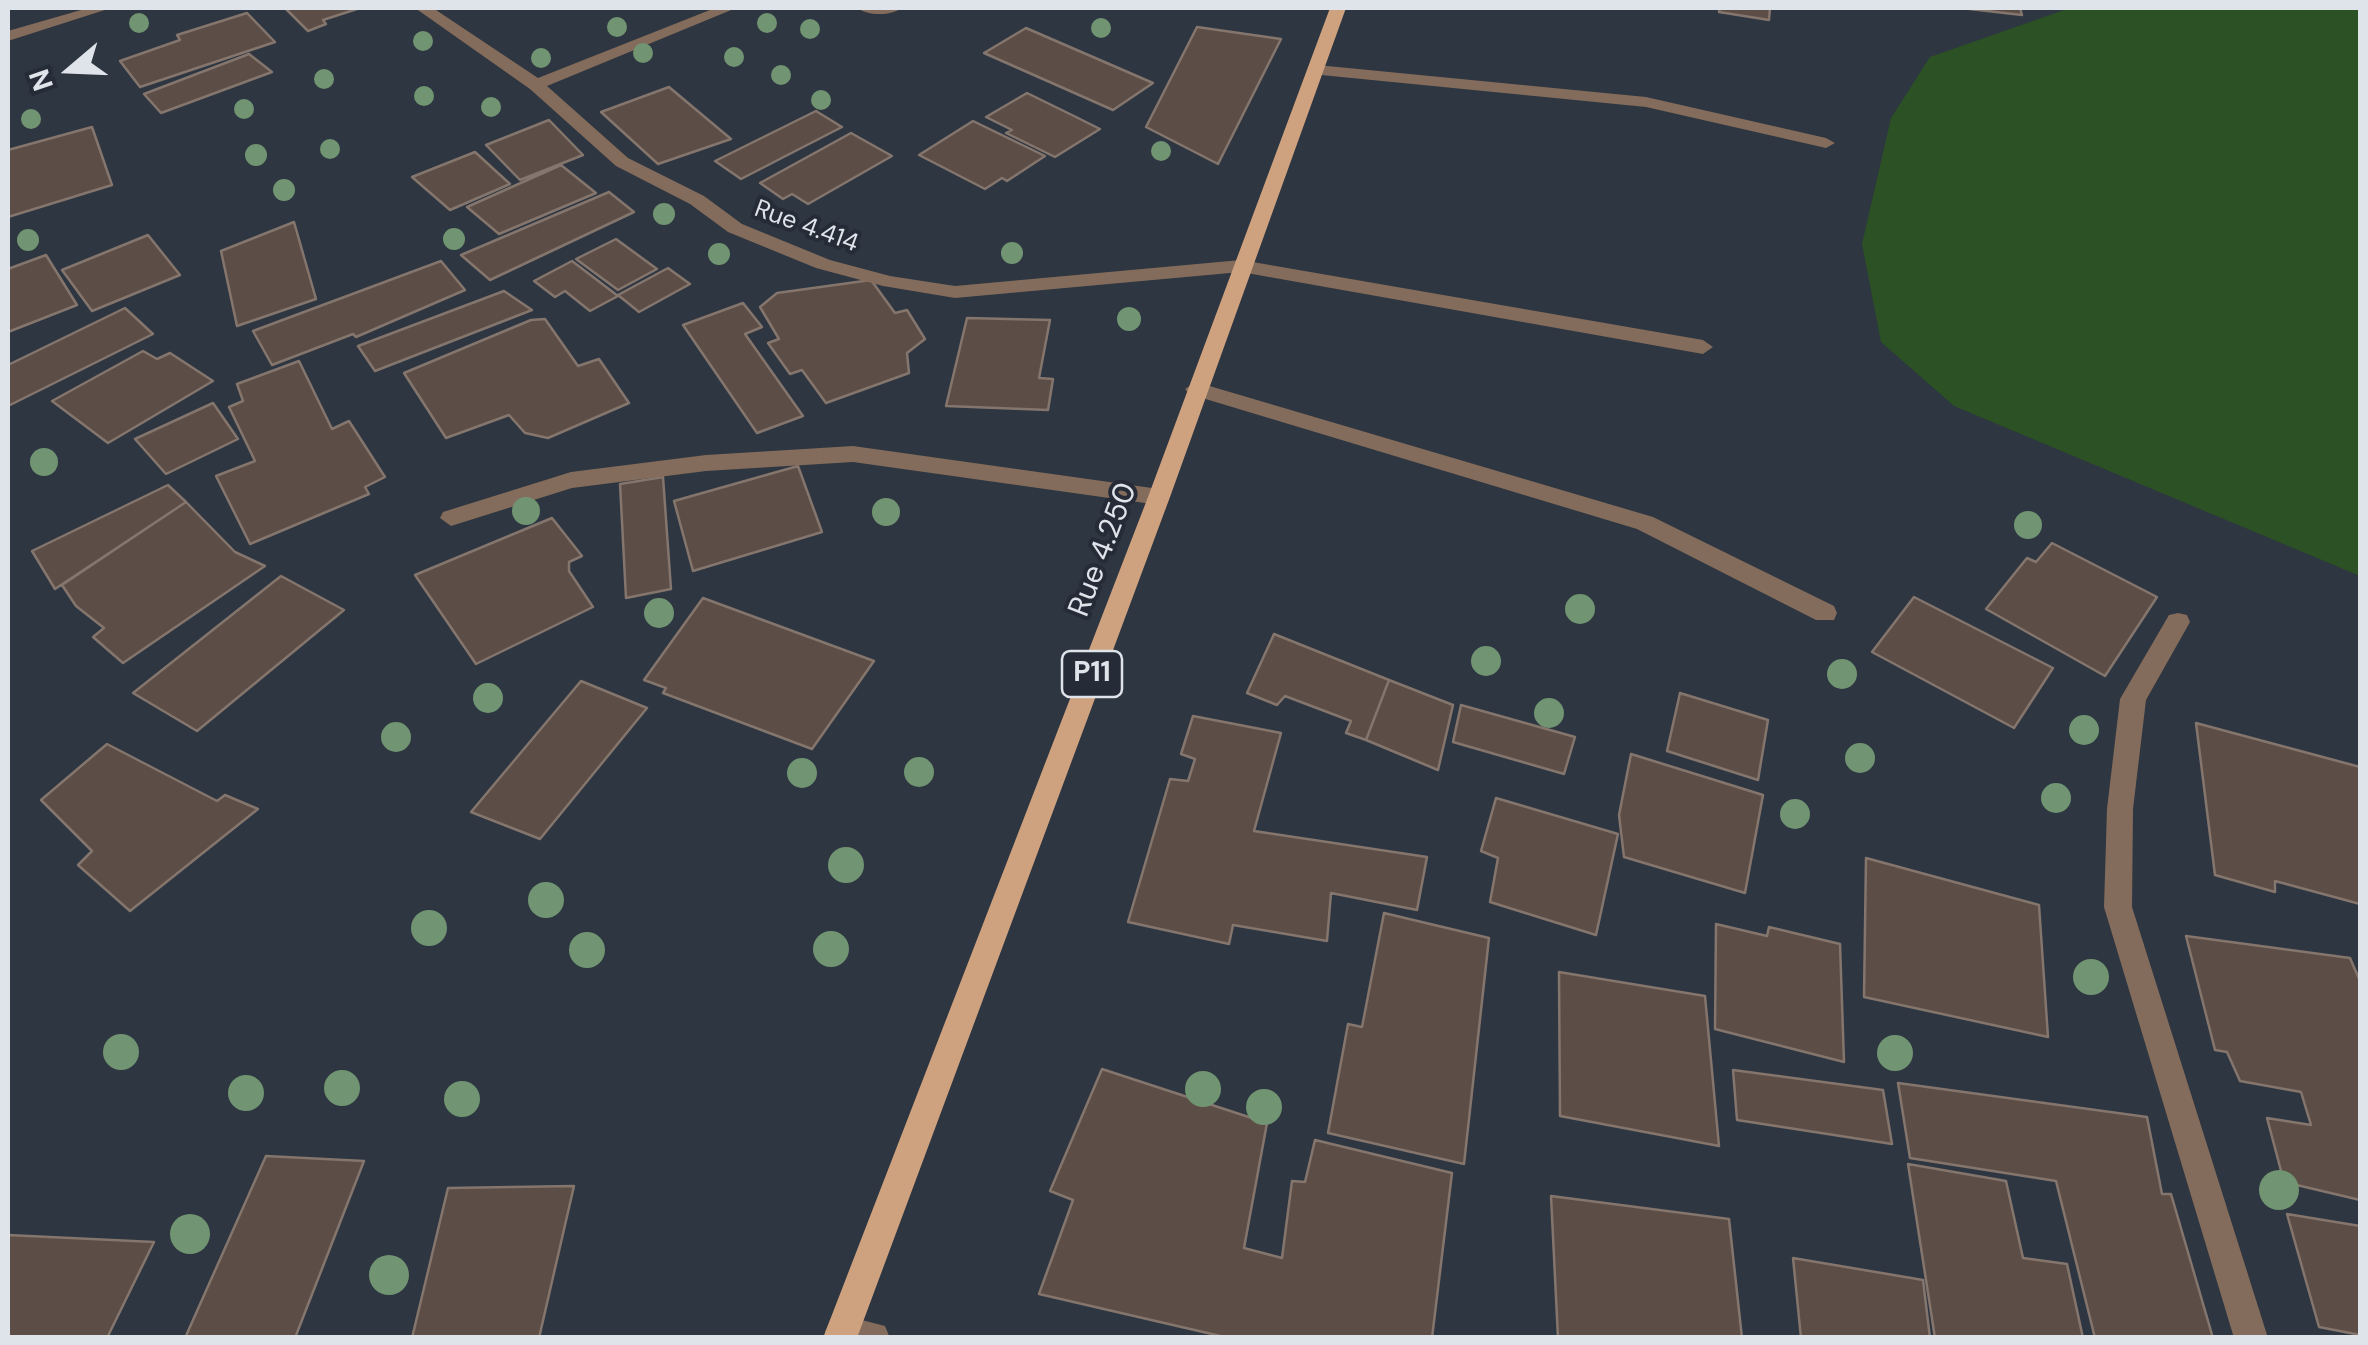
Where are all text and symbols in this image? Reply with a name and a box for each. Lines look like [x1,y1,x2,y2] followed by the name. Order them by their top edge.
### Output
[20,20,120,120] north arrow
[20,64,62,96] text: N
[750,194,862,260] street label: Rue 4.414
[1062,478,1146,622] street label: Rue 4.250
[1062,651,1122,697] road number: P11

